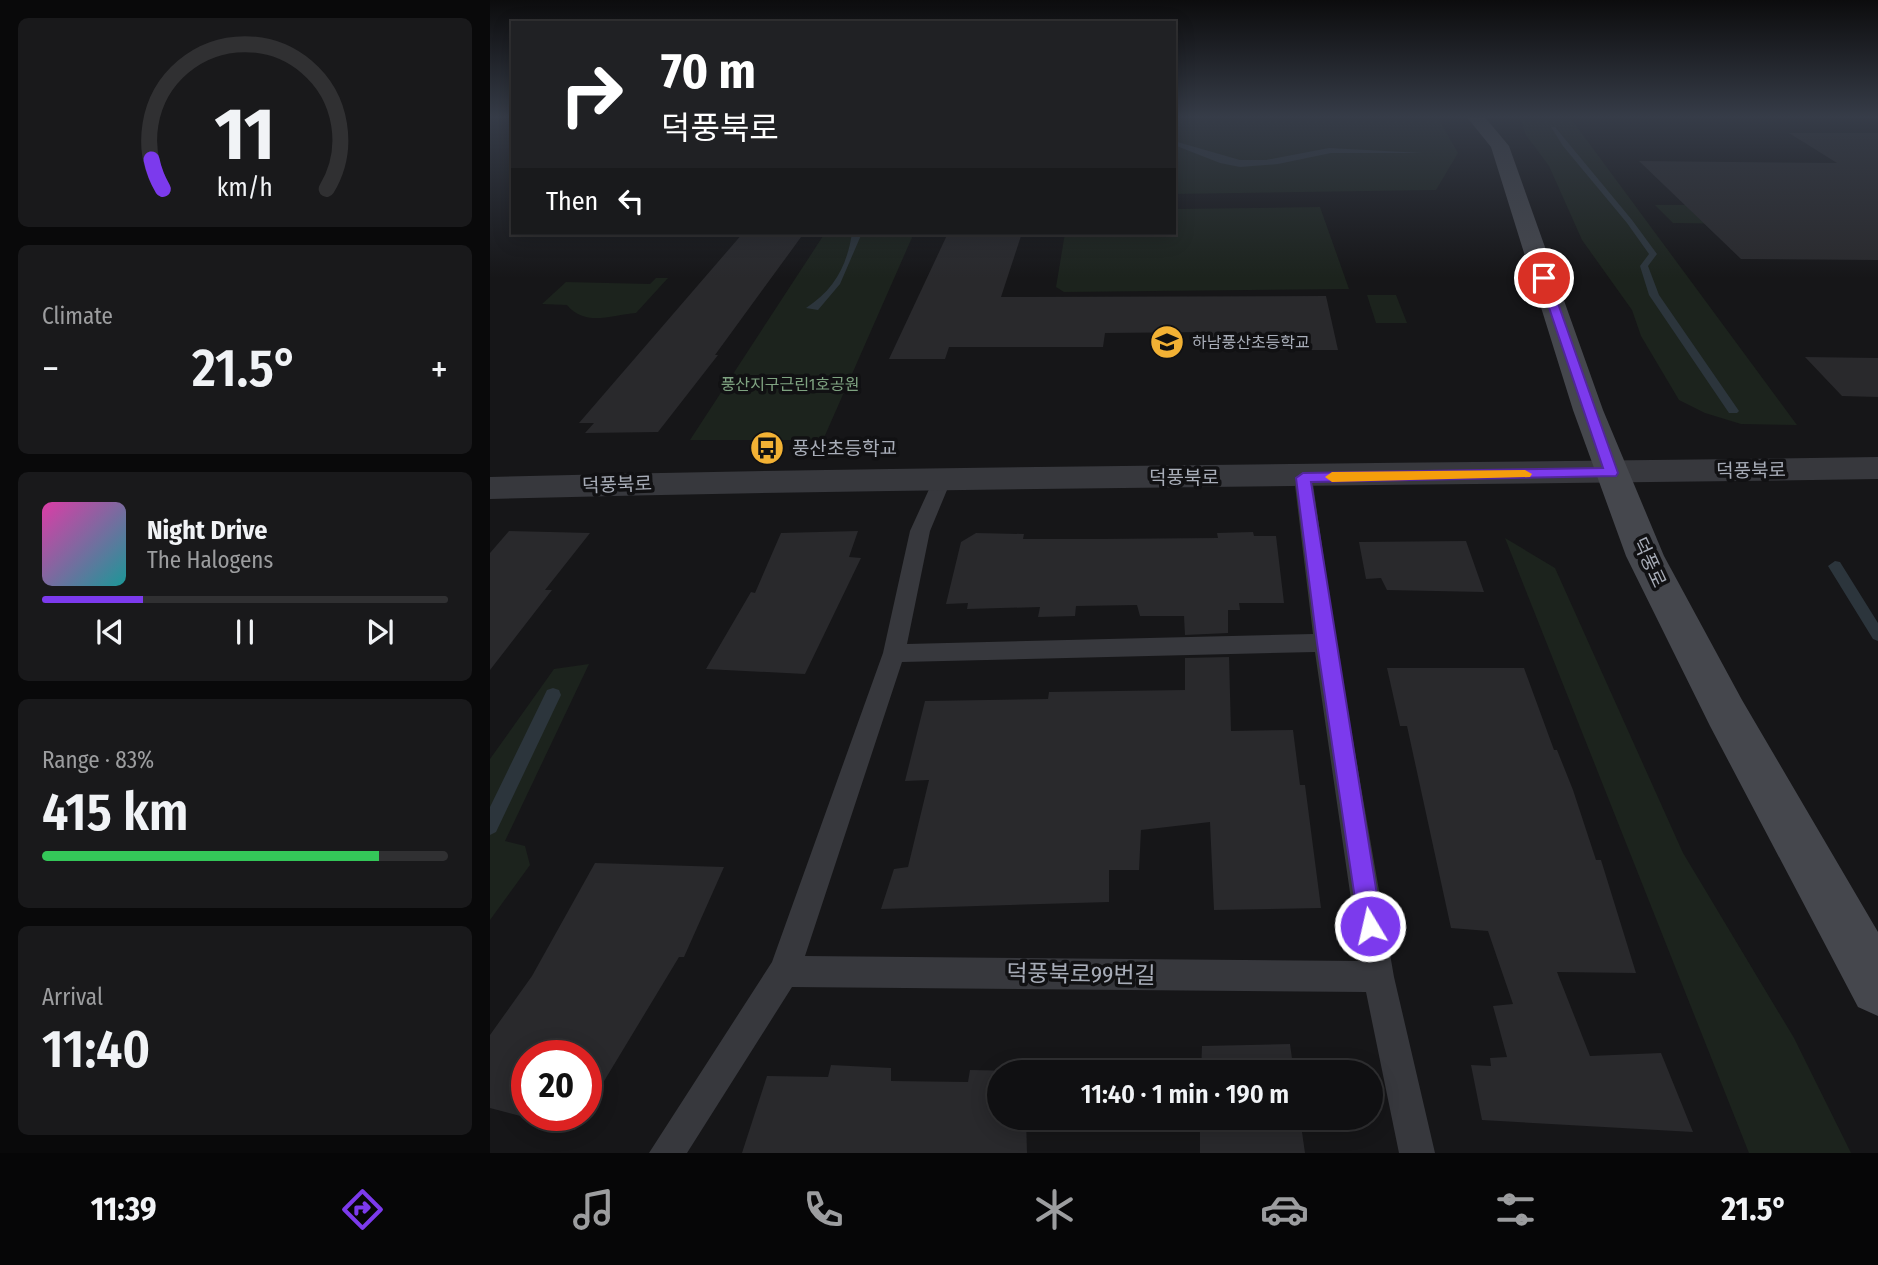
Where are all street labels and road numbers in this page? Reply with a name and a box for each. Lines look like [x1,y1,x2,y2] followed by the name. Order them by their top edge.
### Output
[1716,458,1786,483] street label: 덕풍북로
[1149,466,1219,489] street label: 덕풍북로
[582,472,652,497] street label: 덕풍북로
[1628,534,1671,591] street label: 덕풍로
[1006,959,1156,989] street label: 덕풍북로99번길

